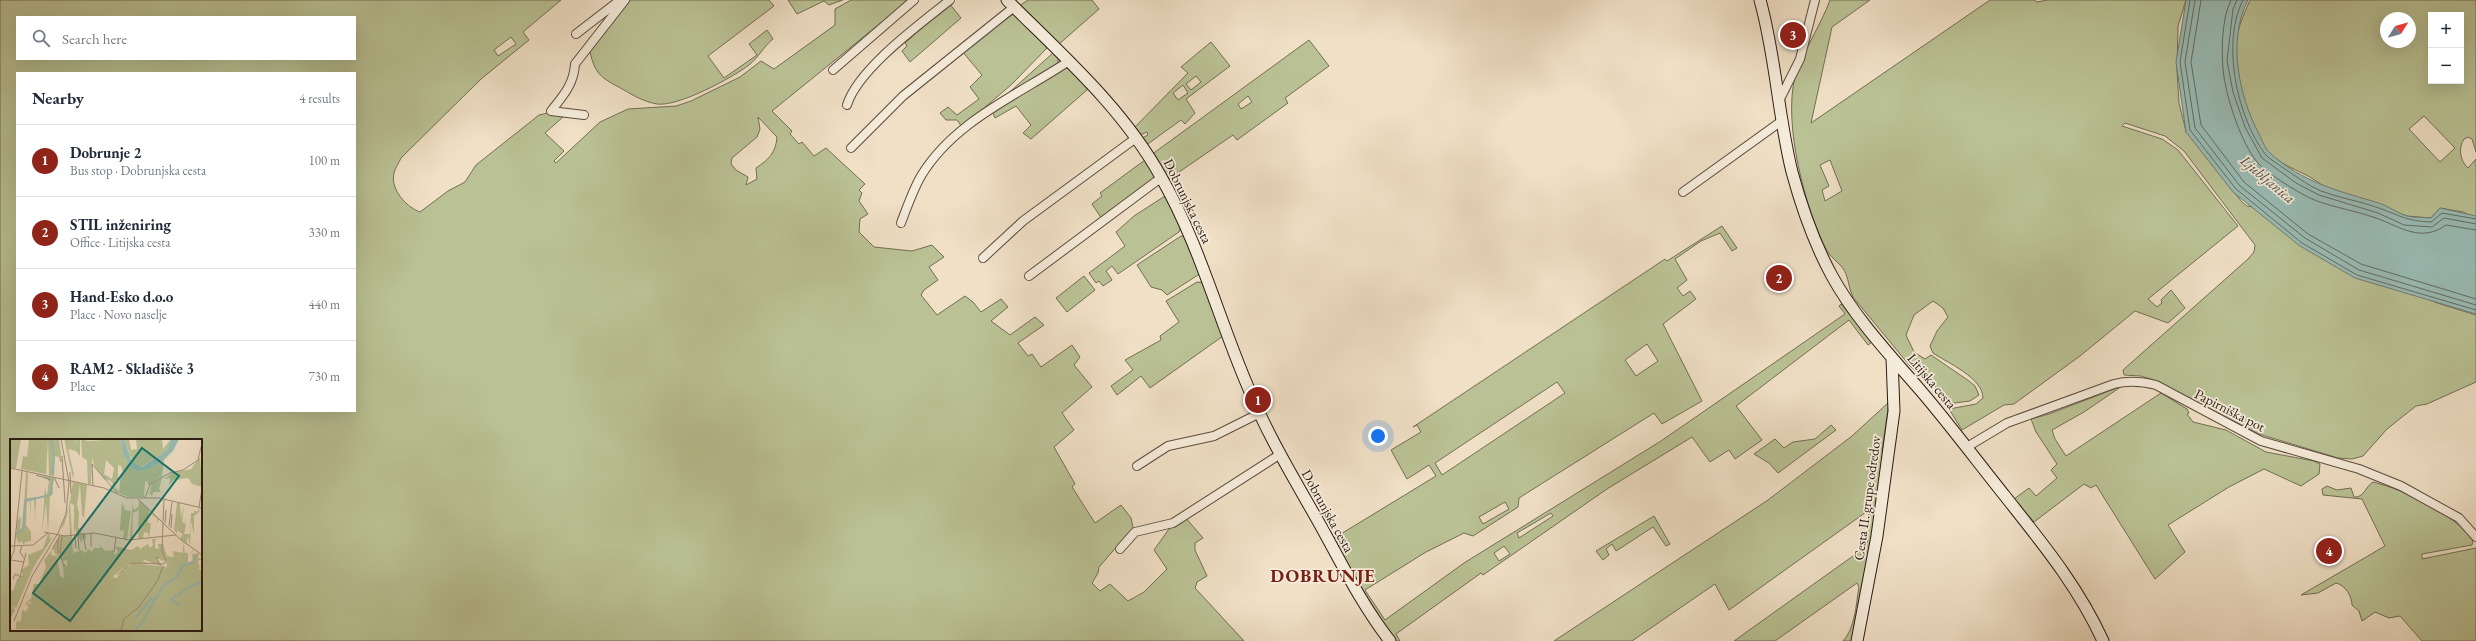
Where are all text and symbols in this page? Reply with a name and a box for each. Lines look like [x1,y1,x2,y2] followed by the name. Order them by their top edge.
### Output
[2380,12,2416,48] north arrow
[2428,12,2464,84] map controls
[2428,12,2464,48] button: +
[16,16,356,60] search box
[1780,20,1806,50] pin: 3
[30,27,52,49] icon: search
[62,29,127,48] text: Search here
[2428,48,2464,84] button: −
[32,87,84,109] text: Nearby
[299,90,340,107] text: 4 results
[70,143,142,162] text: Dobrunje 2
[2236,150,2299,207] water label: Ljubljanica
[42,152,48,169] text: 1
[309,152,340,169] text: 100 m
[1160,156,1216,247] street label: Dobrunjska cesta
[70,162,206,179] text: Bus stop · Dobrunjska cesta
[70,215,171,234] text: STIL inženiring
[42,224,48,241] text: 2
[309,224,340,241] text: 330 m
[70,234,171,251] text: Office · Litijska cesta
[1766,263,1792,293] pin: 2
[70,287,173,306] text: Hand-Esko d.o.o
[42,296,48,313] text: 3
[309,296,340,313] text: 440 m
[70,306,167,323] text: Place · Novo naselje
[1903,349,1961,413] street label: Litijska cesta
[70,359,194,378] text: RAM2 - Skladišče 3
[42,368,48,385] text: 4
[309,368,340,385] text: 730 m
[70,378,96,395] text: Place
[1245,385,1271,415] pin: 1
[2192,385,2269,436] street label: Papirniška pot
[1368,426,1388,446] your location
[1849,434,1885,562] street label: Cesta II. grupe odredov
[10,439,202,631] inset map
[1298,466,1358,556] street label: Dobrunjska cesta
[2316,536,2342,566] pin: 4
[1270,564,1376,587] district label: DOBRUNJE

